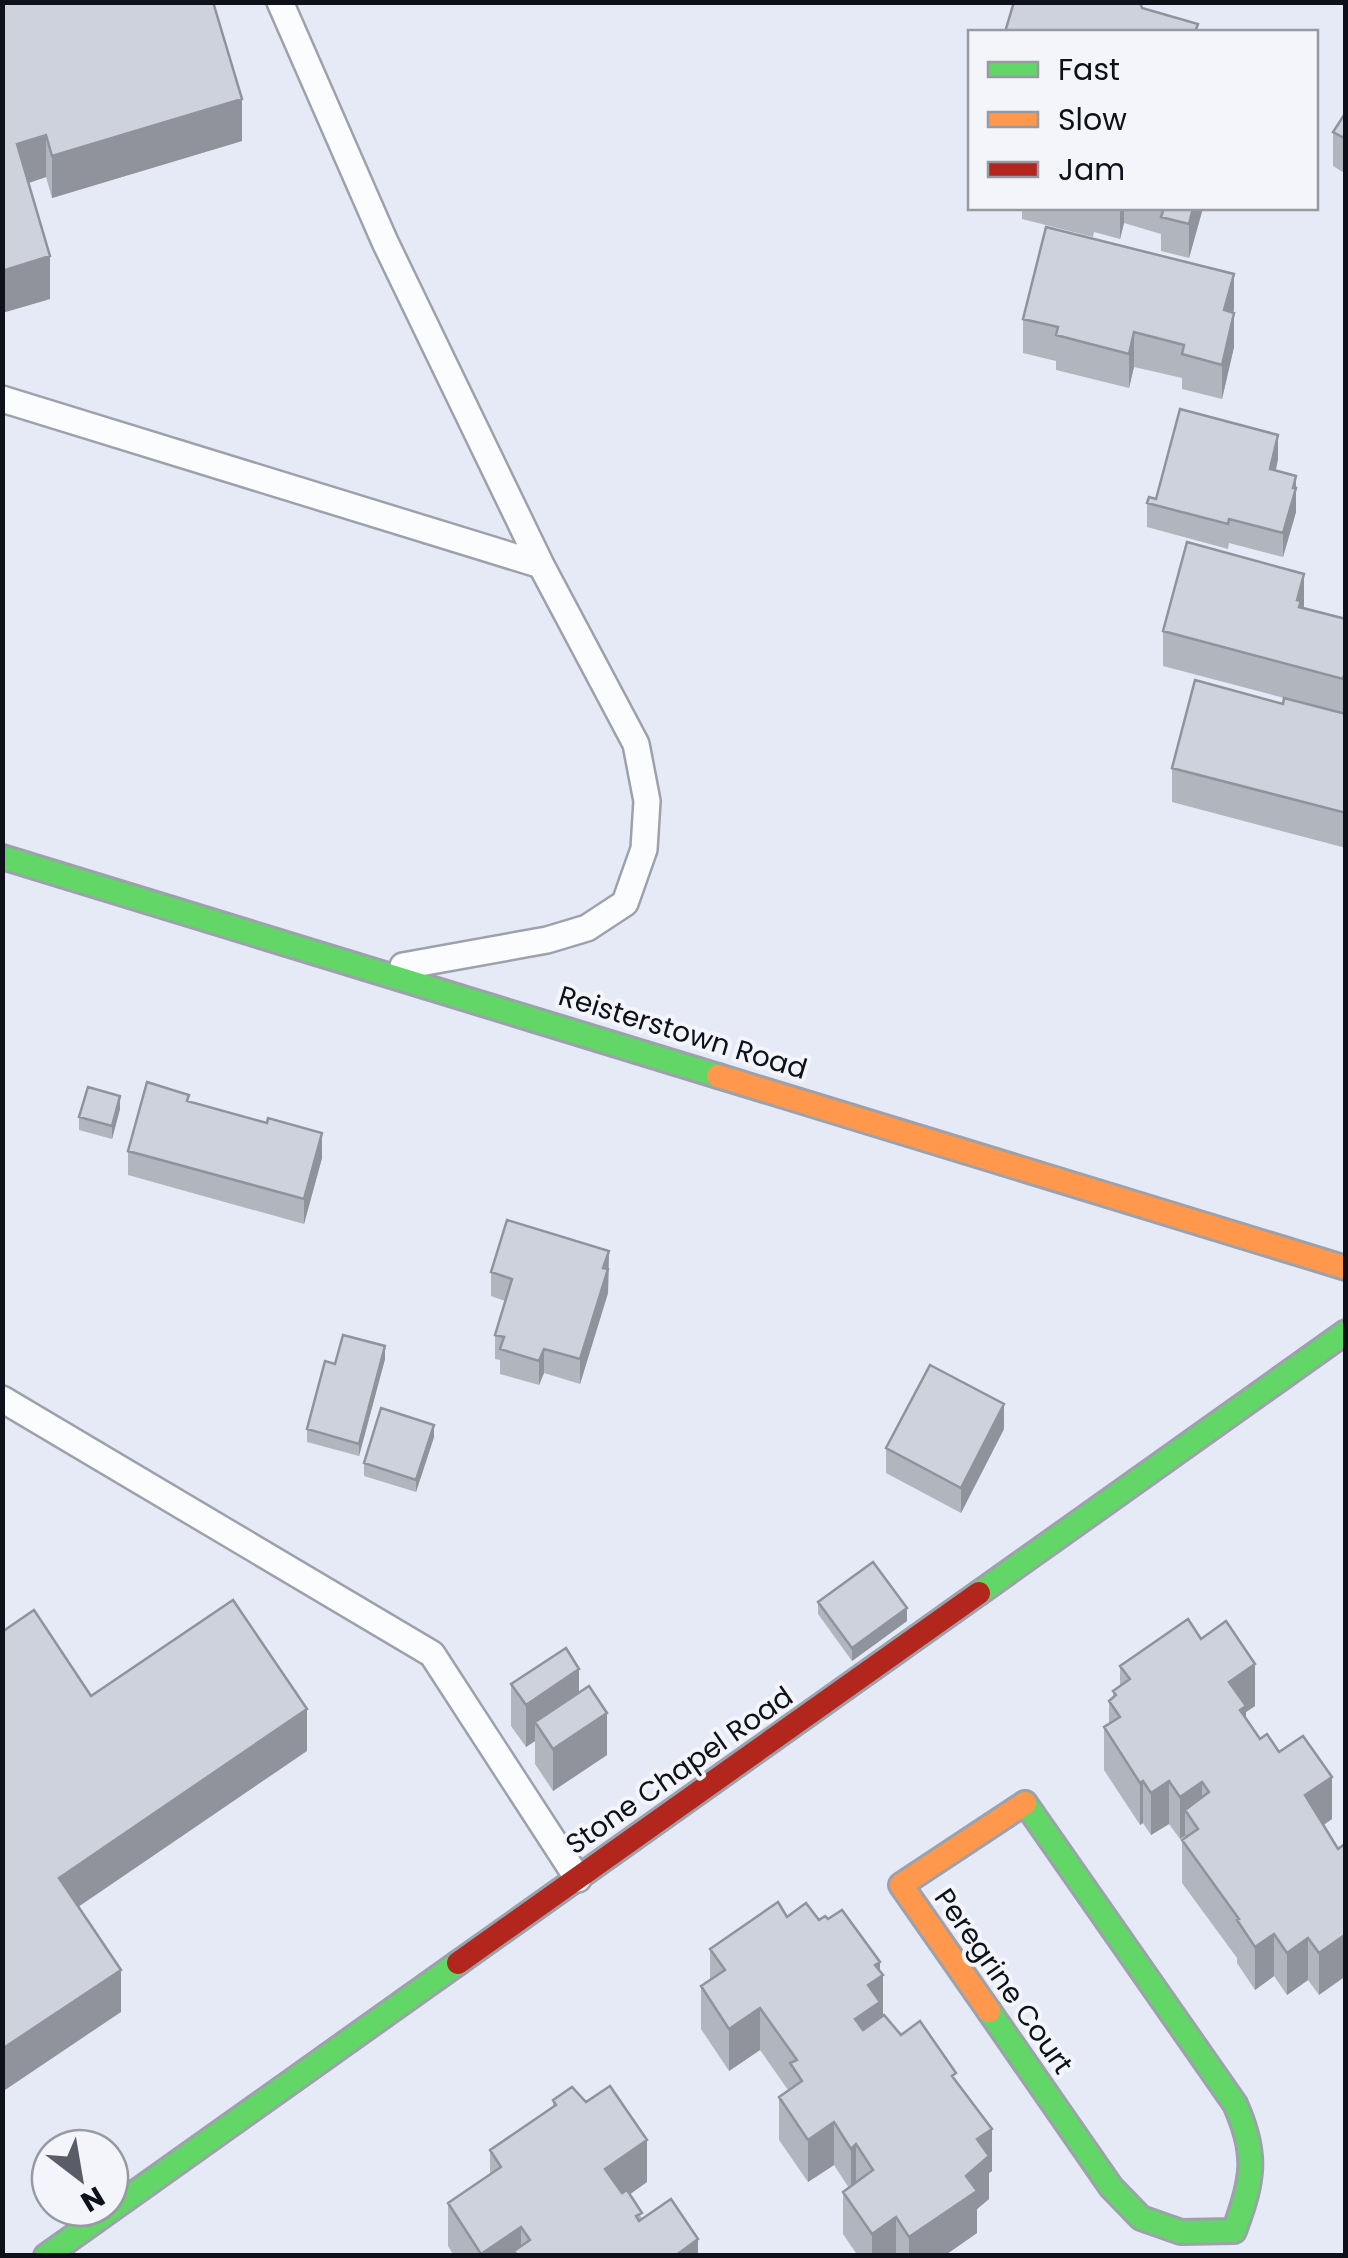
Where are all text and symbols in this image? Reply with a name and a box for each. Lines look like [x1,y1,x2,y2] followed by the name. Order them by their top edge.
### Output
[968,30,1318,210] legend
[1058,48,1120,91] text: Fast
[1058,98,1127,141] text: Slow
[1058,148,1125,191] text: Jam
[554,976,812,1089] street label: Reisterstown Road
[558,1677,801,1864] street label: Stone Chapel Road
[925,1881,1082,2082] street label: Peregrine Court
[30,2128,130,2228] north arrow
[74,2177,112,2221] text: N

